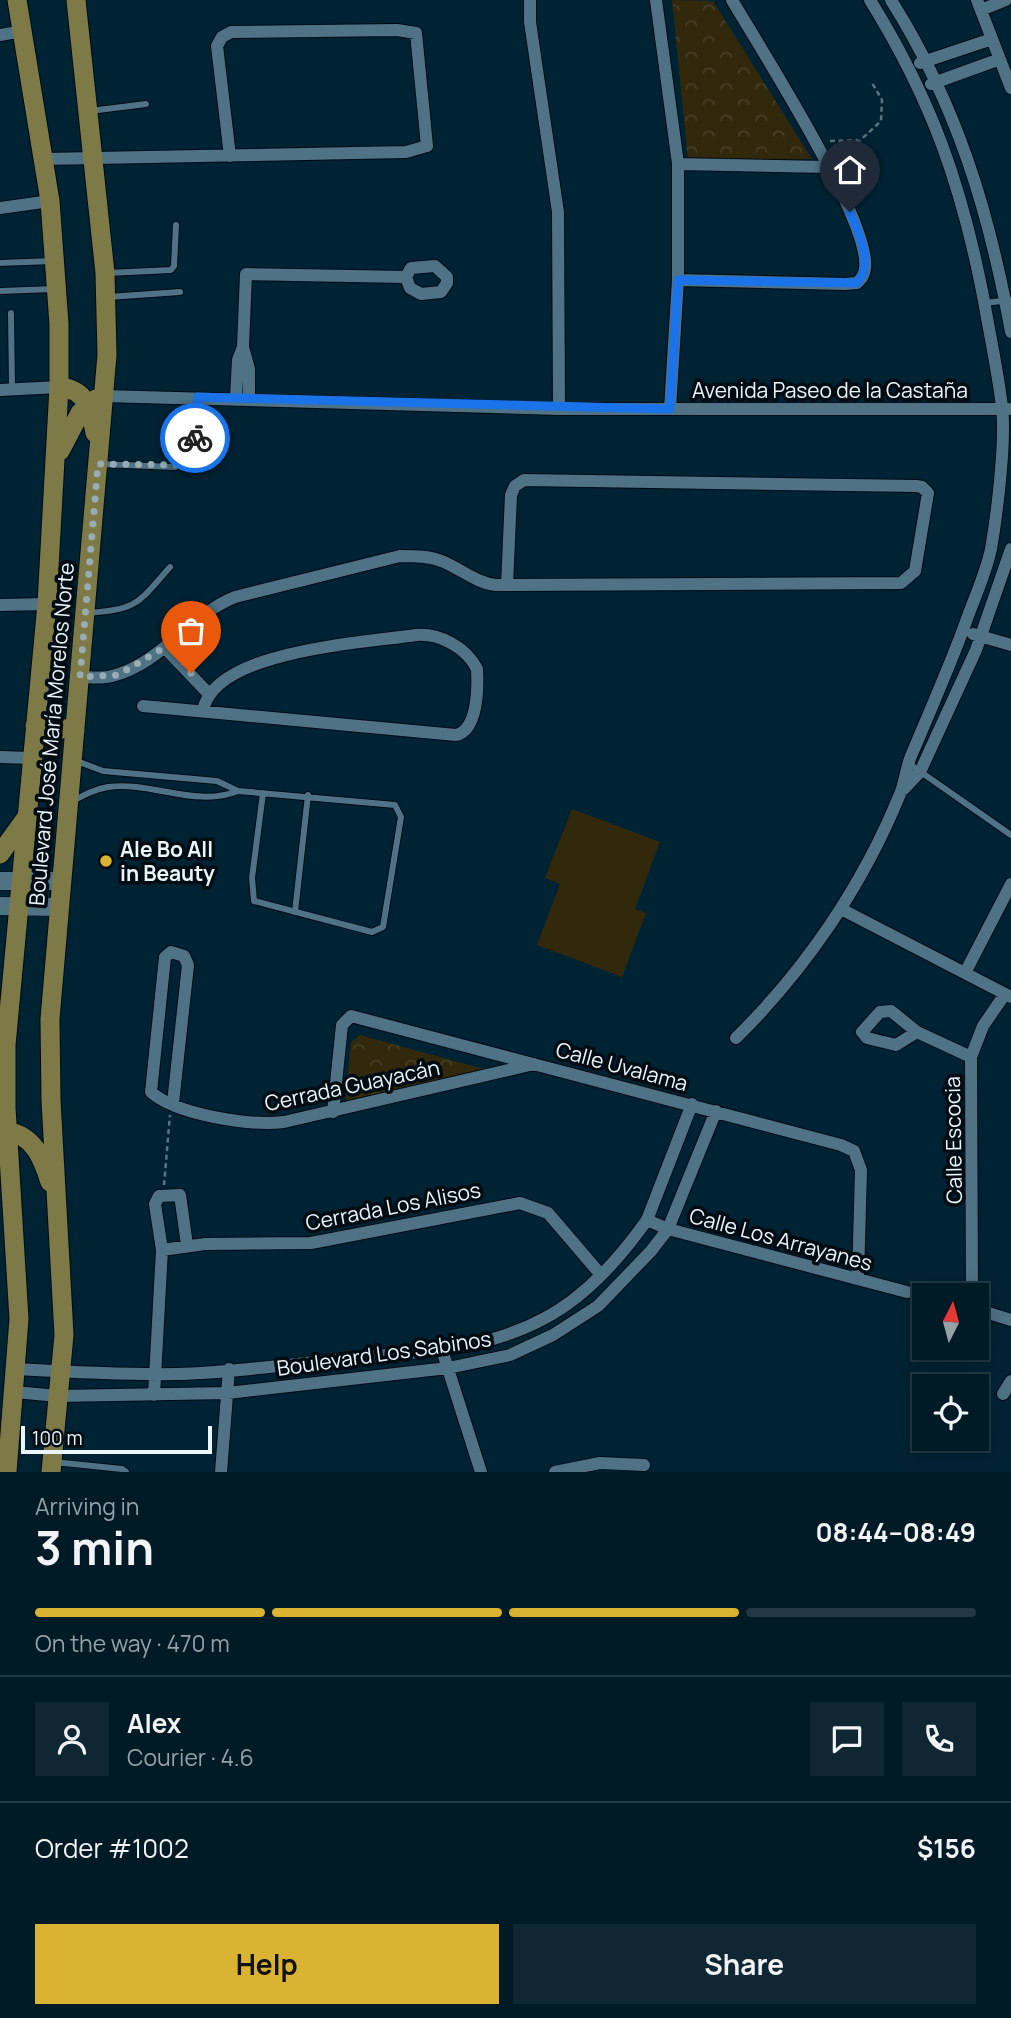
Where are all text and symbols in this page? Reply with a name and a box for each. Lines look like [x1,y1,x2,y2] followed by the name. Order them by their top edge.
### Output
[820,140,880,212] pin
[831,151,869,189] icon: home
[692,376,968,404] street label: Avenida Paseo de la Castaña
[160,403,230,473] courier
[176,419,214,457] icon: bike
[22,561,80,907] street label: Boulevard José María Morelos Norte
[161,601,221,673] pin
[172,612,210,650] icon: bag
[120,835,215,887] place label: Ale Bo All in Beauty
[98,853,114,869] marker: Ale Bo All in Beauty
[553,1035,691,1097] street label: Calle Uvalama
[262,1053,442,1117] street label: Cerrada Guayacán
[938,1076,968,1204] street label: Calle Escocia
[303,1175,483,1237] street label: Cerrada Los Alisos
[686,1201,876,1277] street label: Calle Los Arrayanes
[912,1283,989,1360] north arrow
[912,1283,989,1451] map controls
[275,1324,493,1382] street label: Boulevard Los Sabinos
[912,1374,989,1451] button: locate
[21,1423,212,1455] scale bar
[32,1425,83,1451] text: 100 m
[35,1490,140,1522] text: Arriving in
[815,1514,976,1550] text: 08:44–08:49
[35,1516,154,1579] text: 3 min
[35,1627,230,1659] text: On the way · 470 m
[35,1702,109,1776] button: person
[810,1702,884,1776] button: chat
[902,1702,976,1776] button: phone
[127,1705,181,1741] text: Alex
[127,1741,254,1773] text: Courier · 4.6
[35,1830,189,1866] text: Order #1002
[917,1830,976,1866] text: $156
[35,1924,499,2004] button: Help
[513,1924,976,2004] button: Share

